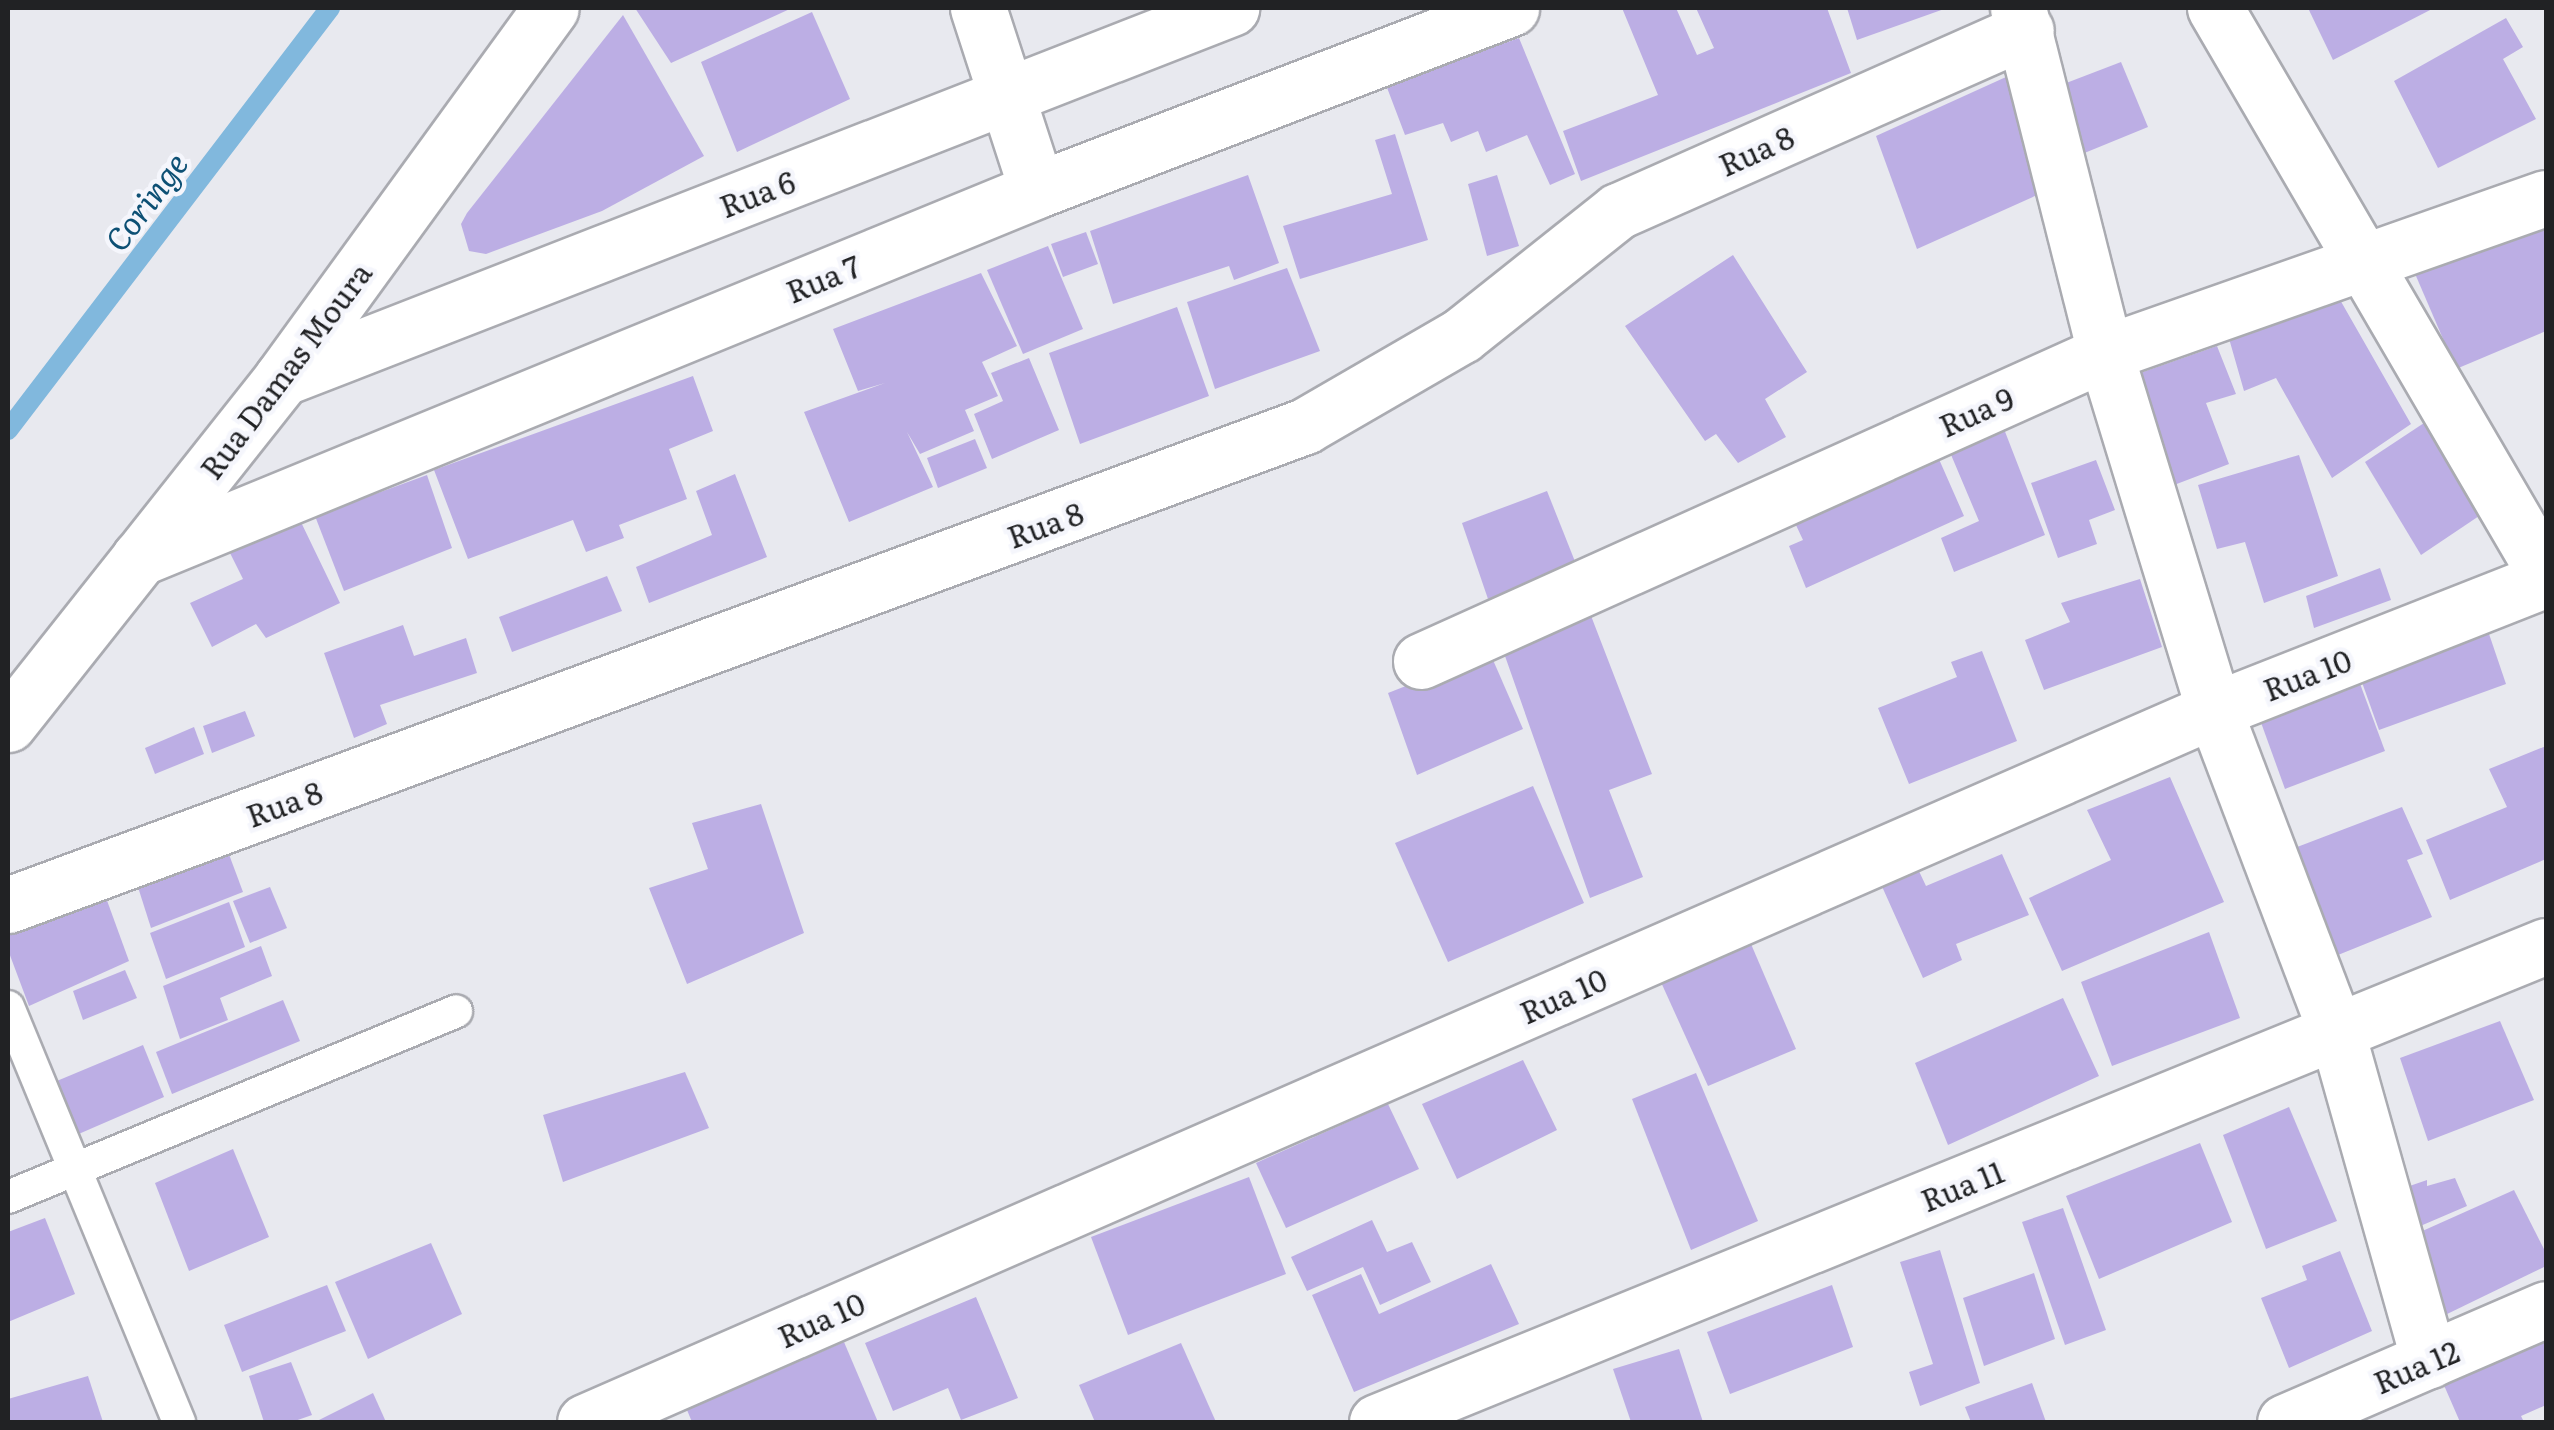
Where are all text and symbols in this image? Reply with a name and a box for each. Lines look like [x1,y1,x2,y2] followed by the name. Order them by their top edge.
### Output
[1713,118,1799,182] street label: Rua 8
[96,144,194,258] water label: Coringe
[714,162,800,224] street label: Rua 6
[781,247,865,309] street label: Rua 7
[192,255,378,485] street label: Rua Damas Moura
[1933,379,2019,443] street label: Rua 9
[1002,494,1088,554] street label: Rua 8
[2258,641,2356,707] street label: Rua 10
[241,773,327,833] street label: Rua 8
[1514,960,1612,1030] street label: Rua 10
[1915,1152,2009,1218] street label: Rua 11
[772,1284,870,1354] street label: Rua 10
[2368,1332,2464,1400] street label: Rua 12

